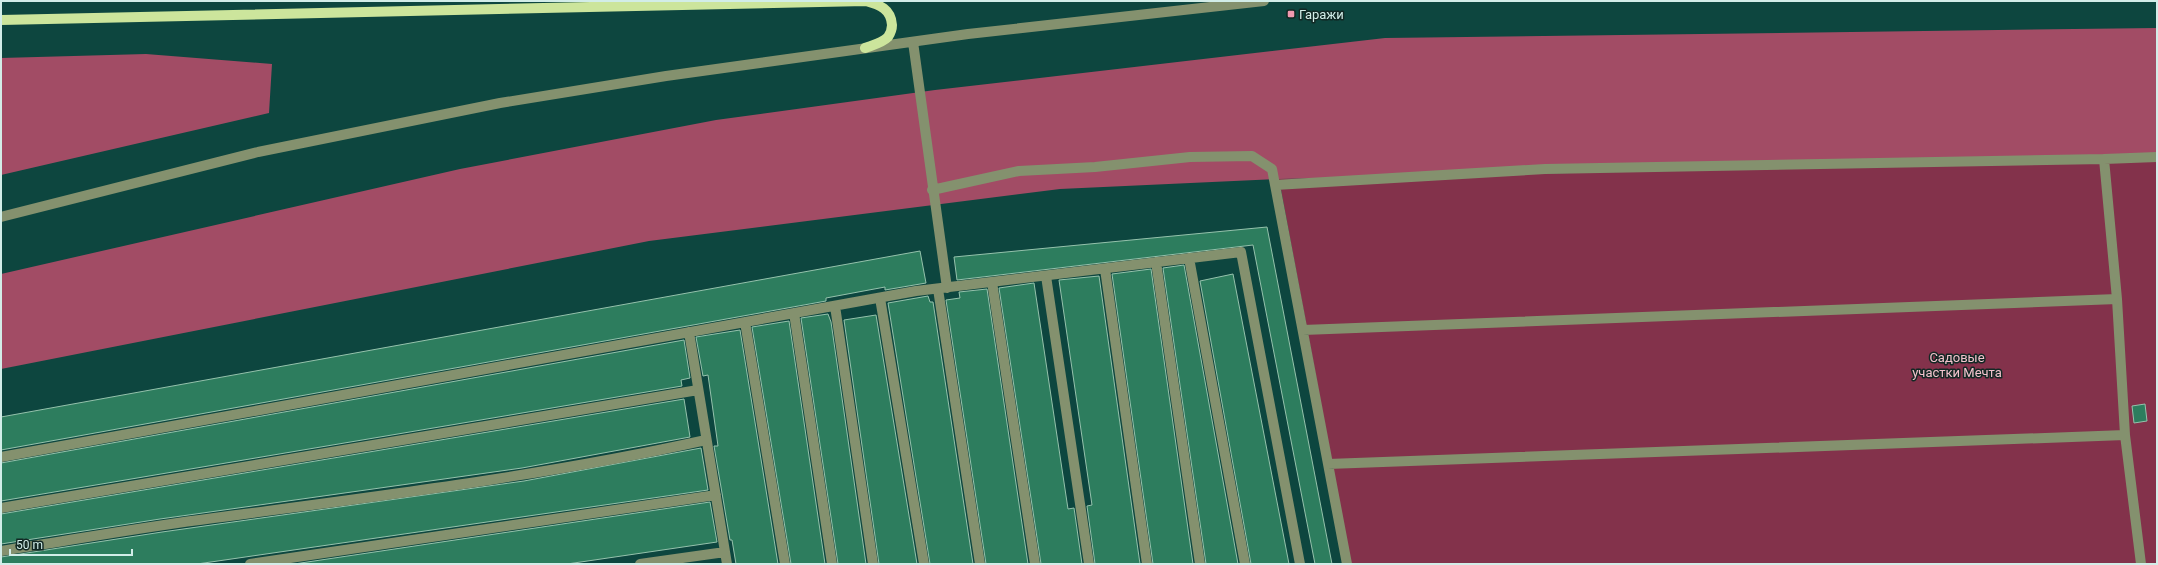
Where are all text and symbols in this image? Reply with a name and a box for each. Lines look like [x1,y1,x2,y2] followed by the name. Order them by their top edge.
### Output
[1299,7,1344,22] place label: Гаражи
[1286,9,1296,19] marker: Гаражи
[1912,350,2002,380] park label: Садовые участки Мечта
[10,531,132,557] scale bar
[16,538,43,552] text: 50 m

